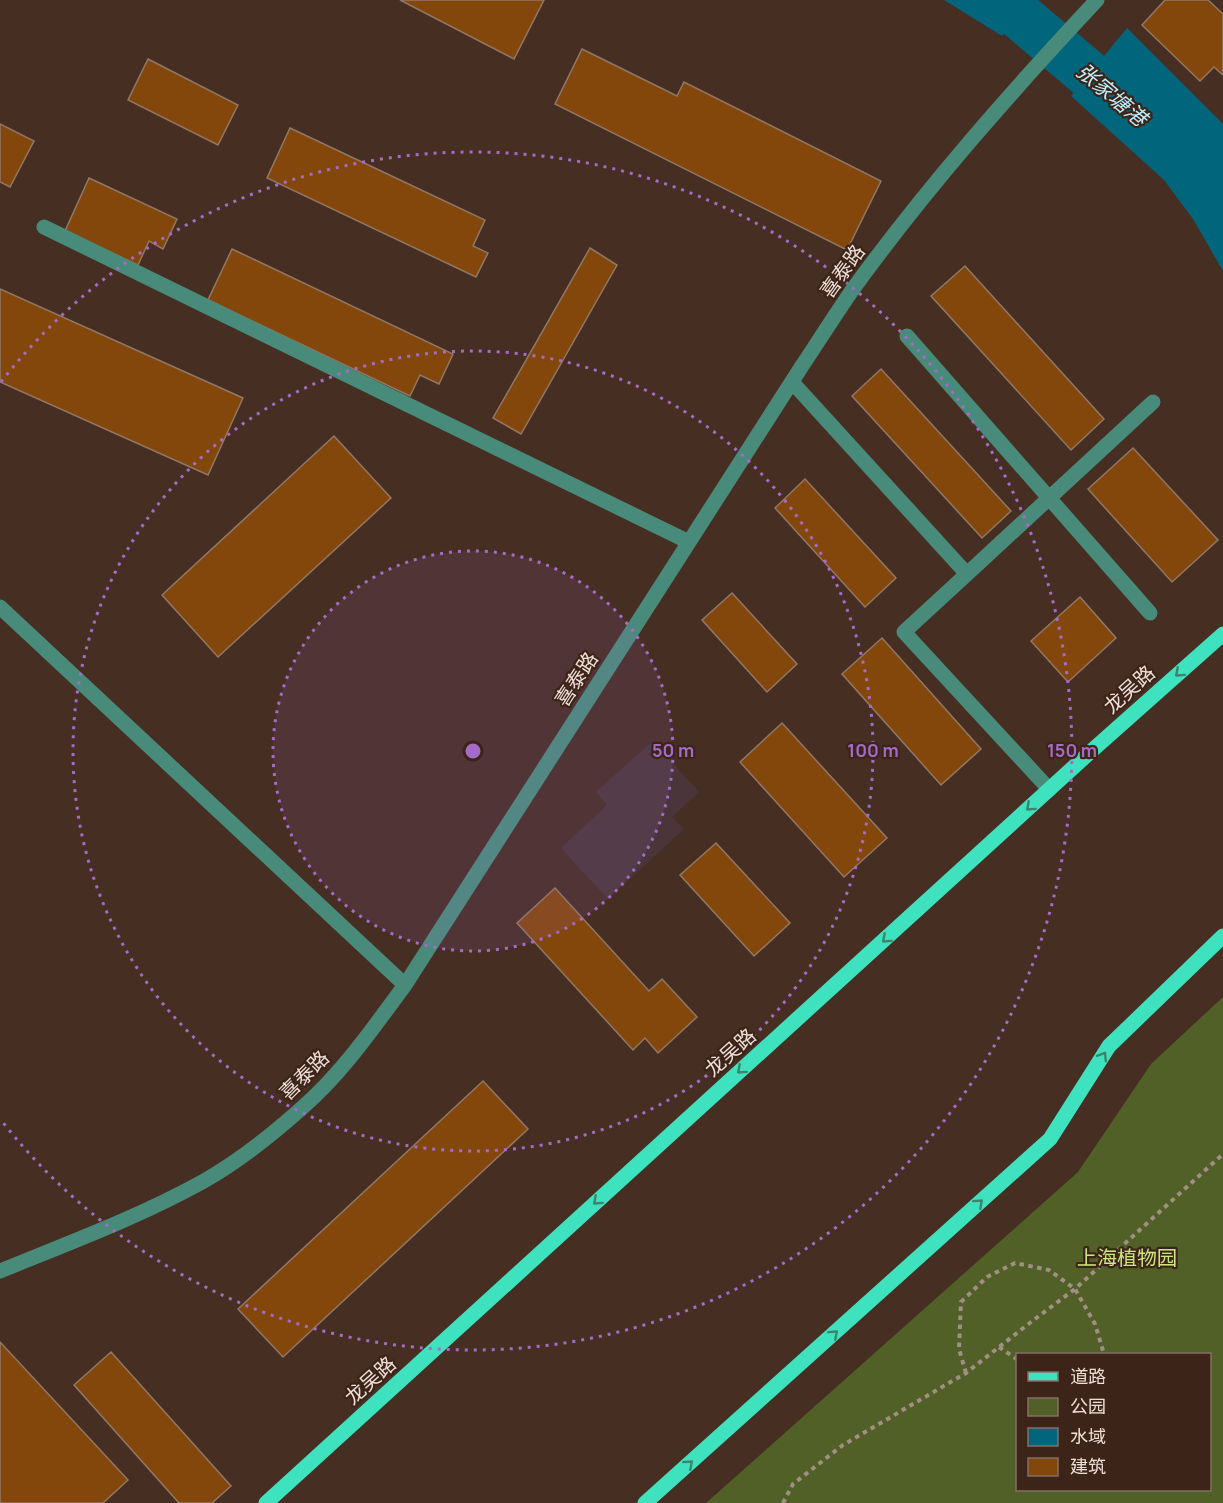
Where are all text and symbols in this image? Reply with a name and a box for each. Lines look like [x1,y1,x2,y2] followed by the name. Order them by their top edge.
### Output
[1071,56,1155,134] water label: 张家塘港
[813,239,871,303] street label: 喜泰路
[548,646,604,712] street label: 喜泰路
[1098,659,1160,719] street label: 龙吴路
[1175,666,1186,677] one-way arrow
[652,738,694,762] text: 50 m
[847,738,899,762] text: 100 m
[1047,738,1097,762] text: 150 m
[463,741,483,761] centre of rings
[1026,800,1036,811] one-way arrow
[882,931,893,942] one-way arrow
[699,1022,761,1082] street label: 龙吴路
[273,1044,335,1106] street label: 喜泰路
[1096,1051,1107,1062] one-way arrow
[738,1063,748,1074] one-way arrow
[594,1194,605,1205] one-way arrow
[972,1199,983,1210] one-way arrow
[1077,1244,1177,1271] park label: 上海植物园
[827,1330,838,1341] one-way arrow
[339,1350,401,1410] street label: 龙吴路
[1016,1353,1211,1491] legend
[1070,1364,1106,1388] text: 道路
[1070,1394,1106,1418] text: 公园
[1070,1424,1106,1448] text: 水域
[1070,1454,1106,1478] text: 建筑
[682,1460,692,1471] one-way arrow

